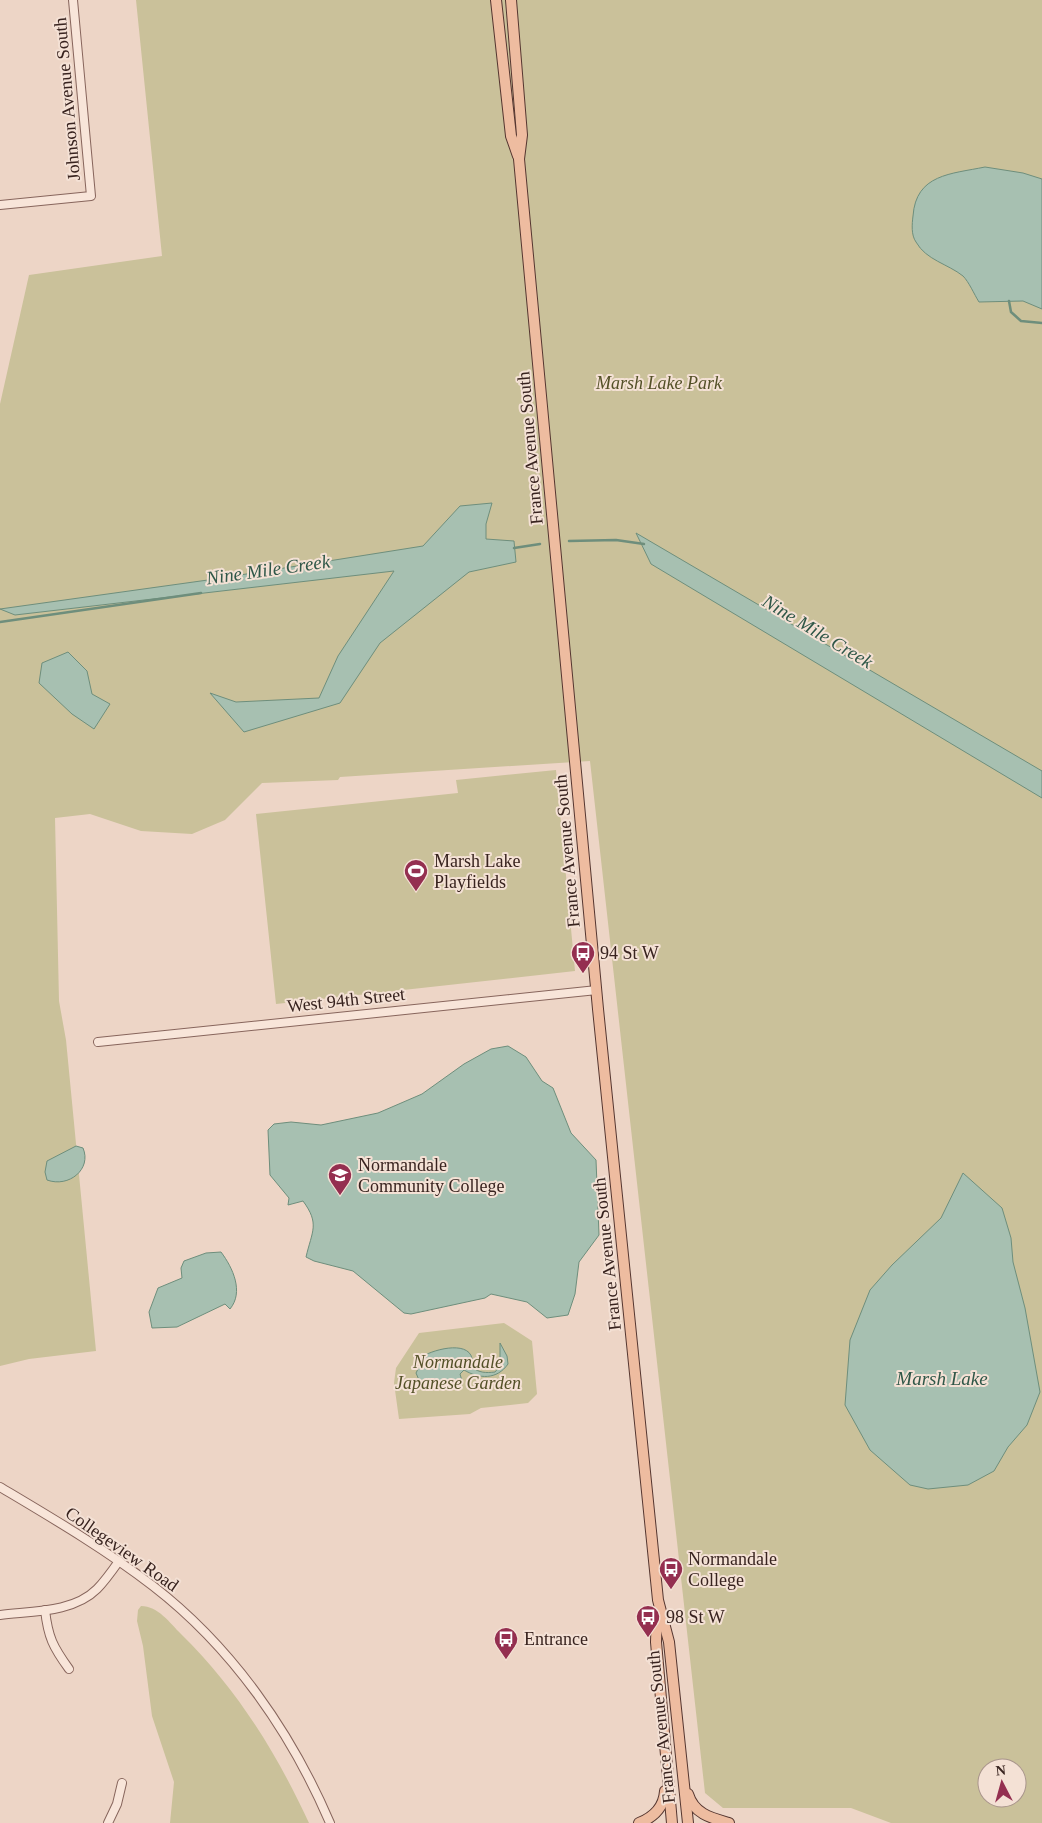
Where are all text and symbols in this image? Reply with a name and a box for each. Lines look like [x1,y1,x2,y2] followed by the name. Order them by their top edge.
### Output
[50,17,84,181] street label: Johnson Avenue South
[513,371,547,525] street label: France Avenue South
[595,373,723,393] park label: Marsh Lake Park
[204,550,332,589] water label: Nine Mile Creek
[758,590,877,673] water label: Nine Mile Creek
[550,774,584,928] street label: France Avenue South
[434,851,520,892] place label: Marsh Lake Playfields
[403,858,429,892] sports icon: Marsh Lake Playfields
[570,940,596,974] bus stop icon: 94 St W
[600,943,659,963] place label: 94 St W
[286,984,406,1016] street label: West 94th Street
[358,1155,505,1196] place label: Normandale Community College
[327,1162,353,1196] school or university icon: Normandale Community College
[589,1177,625,1331] street label: France Avenue South
[395,1352,521,1393] park label: Normandale Japanese Garden
[895,1368,988,1389] water label: Marsh Lake
[62,1503,182,1595] street label: Collegeview Road
[688,1549,777,1590] place label: Normandale College
[658,1556,684,1590] bus stop icon: Normandale College
[635,1604,661,1638] bus stop icon: 98 St W
[666,1607,725,1627] place label: 98 St W
[493,1626,519,1660] bus stop icon: Entrance
[524,1629,588,1649] place label: Entrance
[643,1650,679,1804] street label: France Avenue South
[977,1758,1027,1808] north arrow
[995,1763,1007,1779] text: N

